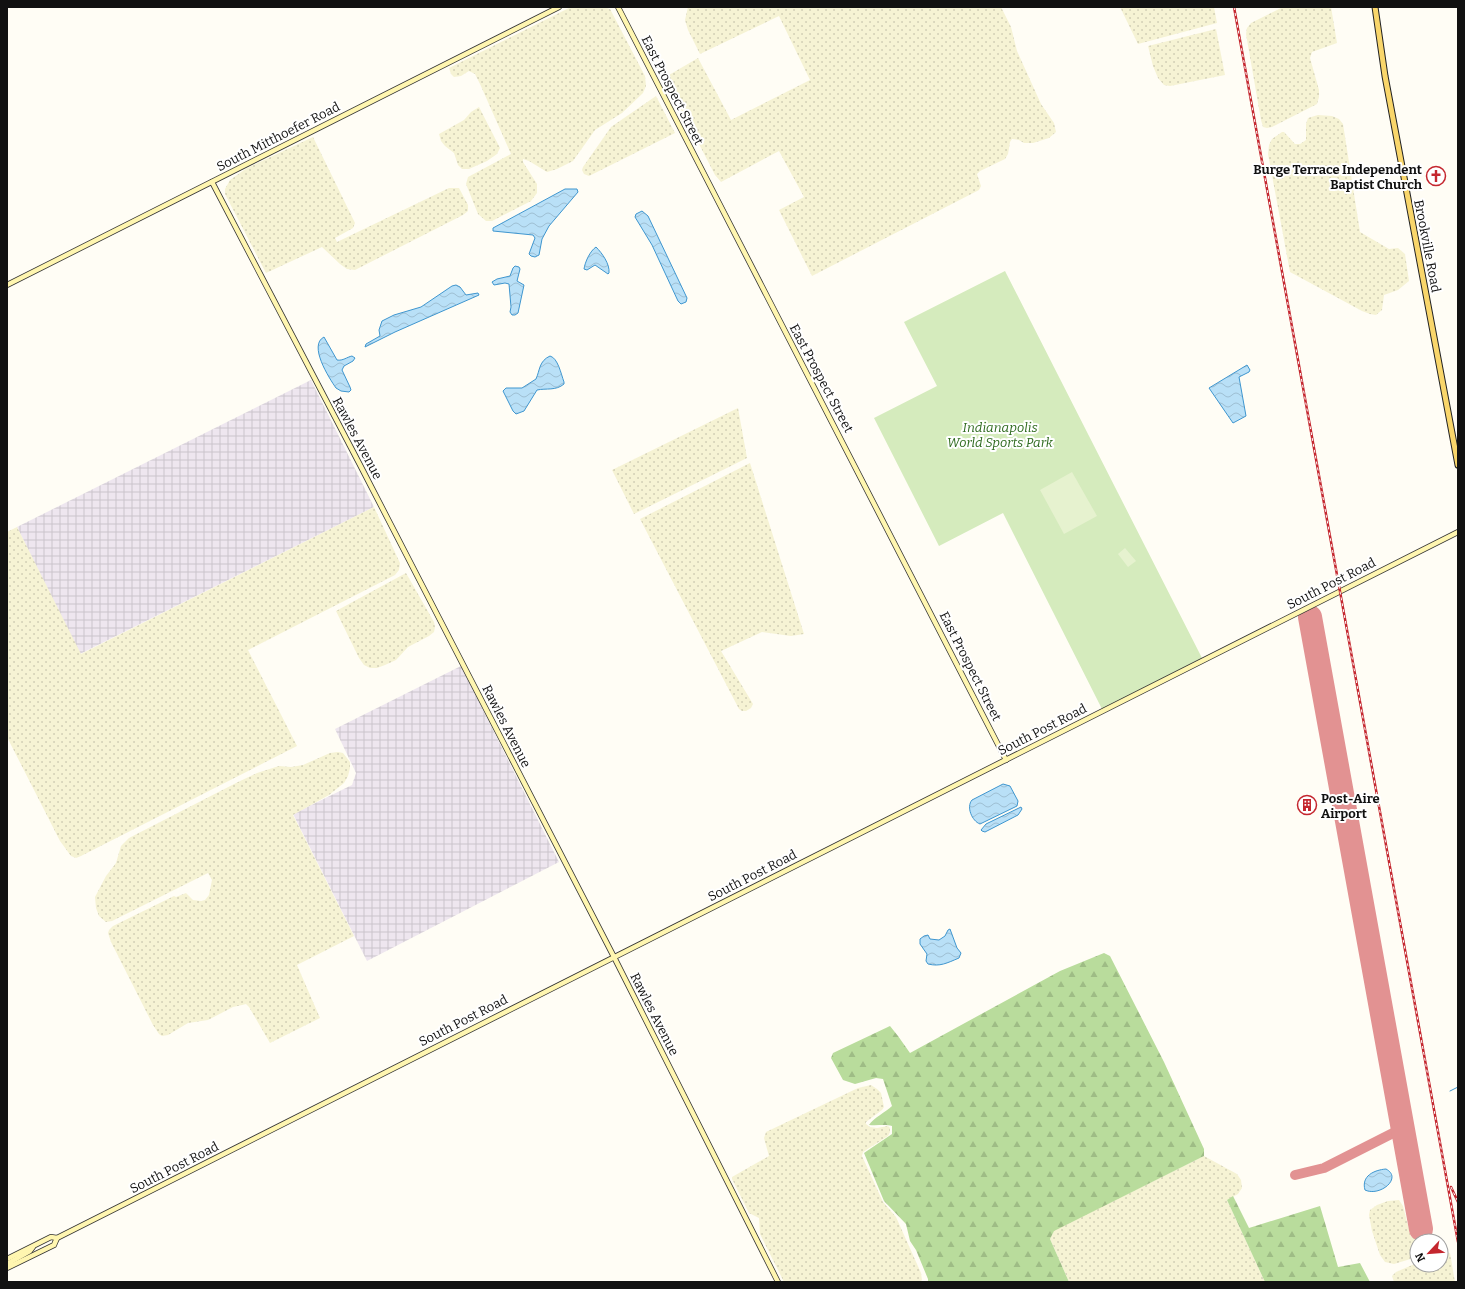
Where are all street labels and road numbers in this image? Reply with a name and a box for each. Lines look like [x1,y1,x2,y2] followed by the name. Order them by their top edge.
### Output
[638,33,707,148] street label: East Prospect Street
[214,99,343,174] street label: South Mitthoefer Road
[1411,198,1444,294] street label: Brookville Road
[787,321,857,435] street label: East Prospect Street
[330,395,385,482] street label: Rawles Avenue
[1284,554,1378,612] street label: South Post Road
[936,609,1005,724] street label: East Prospect Street
[479,682,534,770] street label: Rawles Avenue
[995,700,1089,758] street label: South Post Road
[705,846,799,904] street label: South Post Road
[627,970,682,1058] street label: Rawles Avenue
[416,991,510,1049] street label: South Post Road
[127,1138,221,1196] street label: South Post Road

